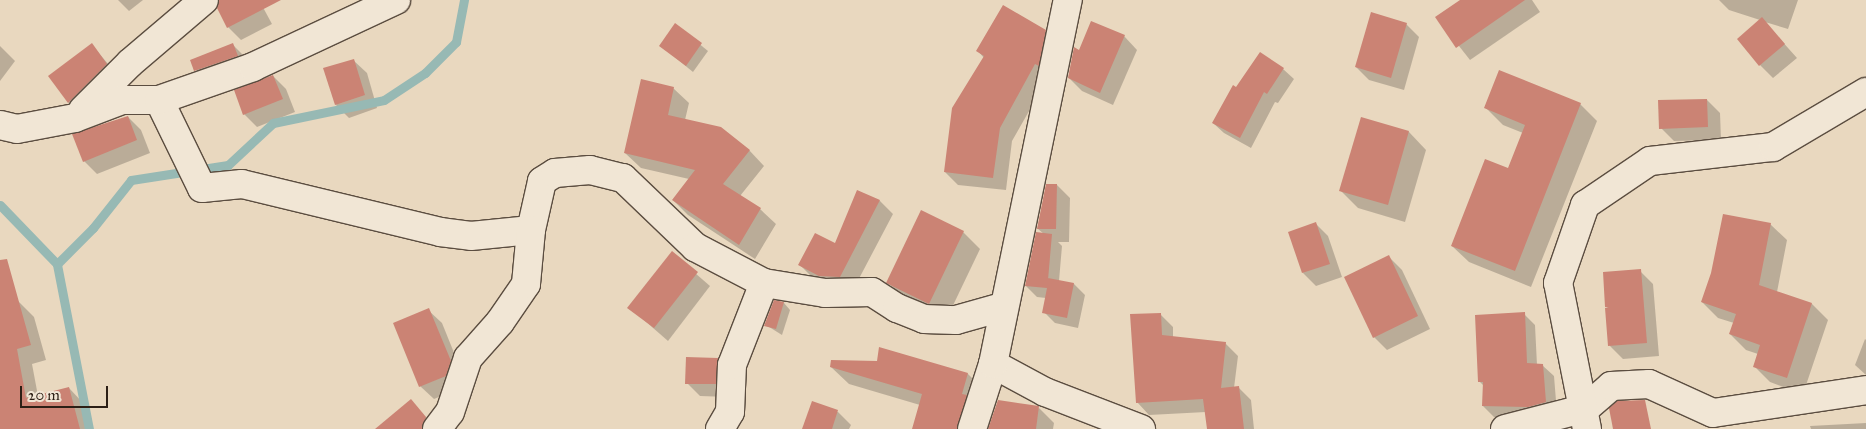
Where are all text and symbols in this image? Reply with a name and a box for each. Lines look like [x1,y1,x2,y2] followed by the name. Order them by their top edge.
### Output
[22,376,110,408] scale bar
[28,386,60,404] text: 20 m

